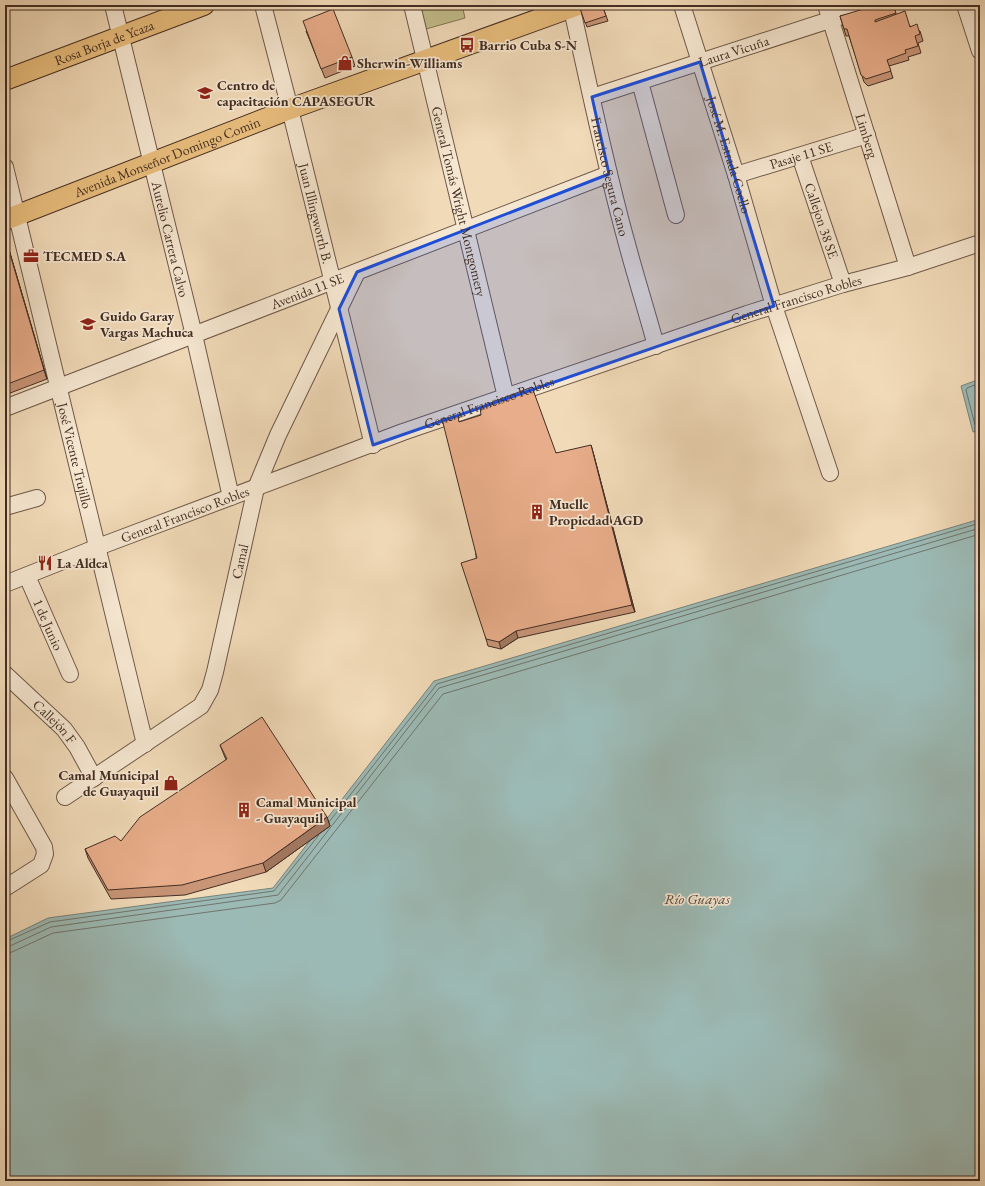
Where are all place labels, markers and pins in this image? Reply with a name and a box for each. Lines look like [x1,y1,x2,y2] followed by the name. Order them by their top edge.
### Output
[458,36,476,54] bus stop icon: Barrio Cuba S-N
[479,36,578,54] place label: Barrio Cuba S-N
[336,54,354,72] shop icon: Sherwin-Williams
[357,54,462,72] place label: Sherwin-Williams
[217,76,376,110] place label: Centro de capacitación CAPASEGUR
[196,84,214,102] school or university icon: Centro de capacitación CAPASEGUR
[22,247,40,265] office icon: TECMED S.A
[43,247,127,265] place label: TECMED S.A
[100,307,194,341] place label: Guido Garay Vargas Machuca
[79,315,97,333] school or university icon: Guido Garay Vargas Machuca
[549,495,644,529] place label: Muelle Propiedad AGD
[528,503,546,521] building icon: Muelle Propiedad AGD
[36,554,54,572] restaurant icon: La Aldea
[57,554,109,572] place label: La Aldea
[58,766,159,800] place label: Camal Municipal de Guayaquil
[162,774,180,792] shop icon: Camal Municipal de Guayaquil
[256,793,357,827] place label: Camal Municipal - Guayaquil
[235,801,253,819] building icon: Camal Municipal - Guayaquil

